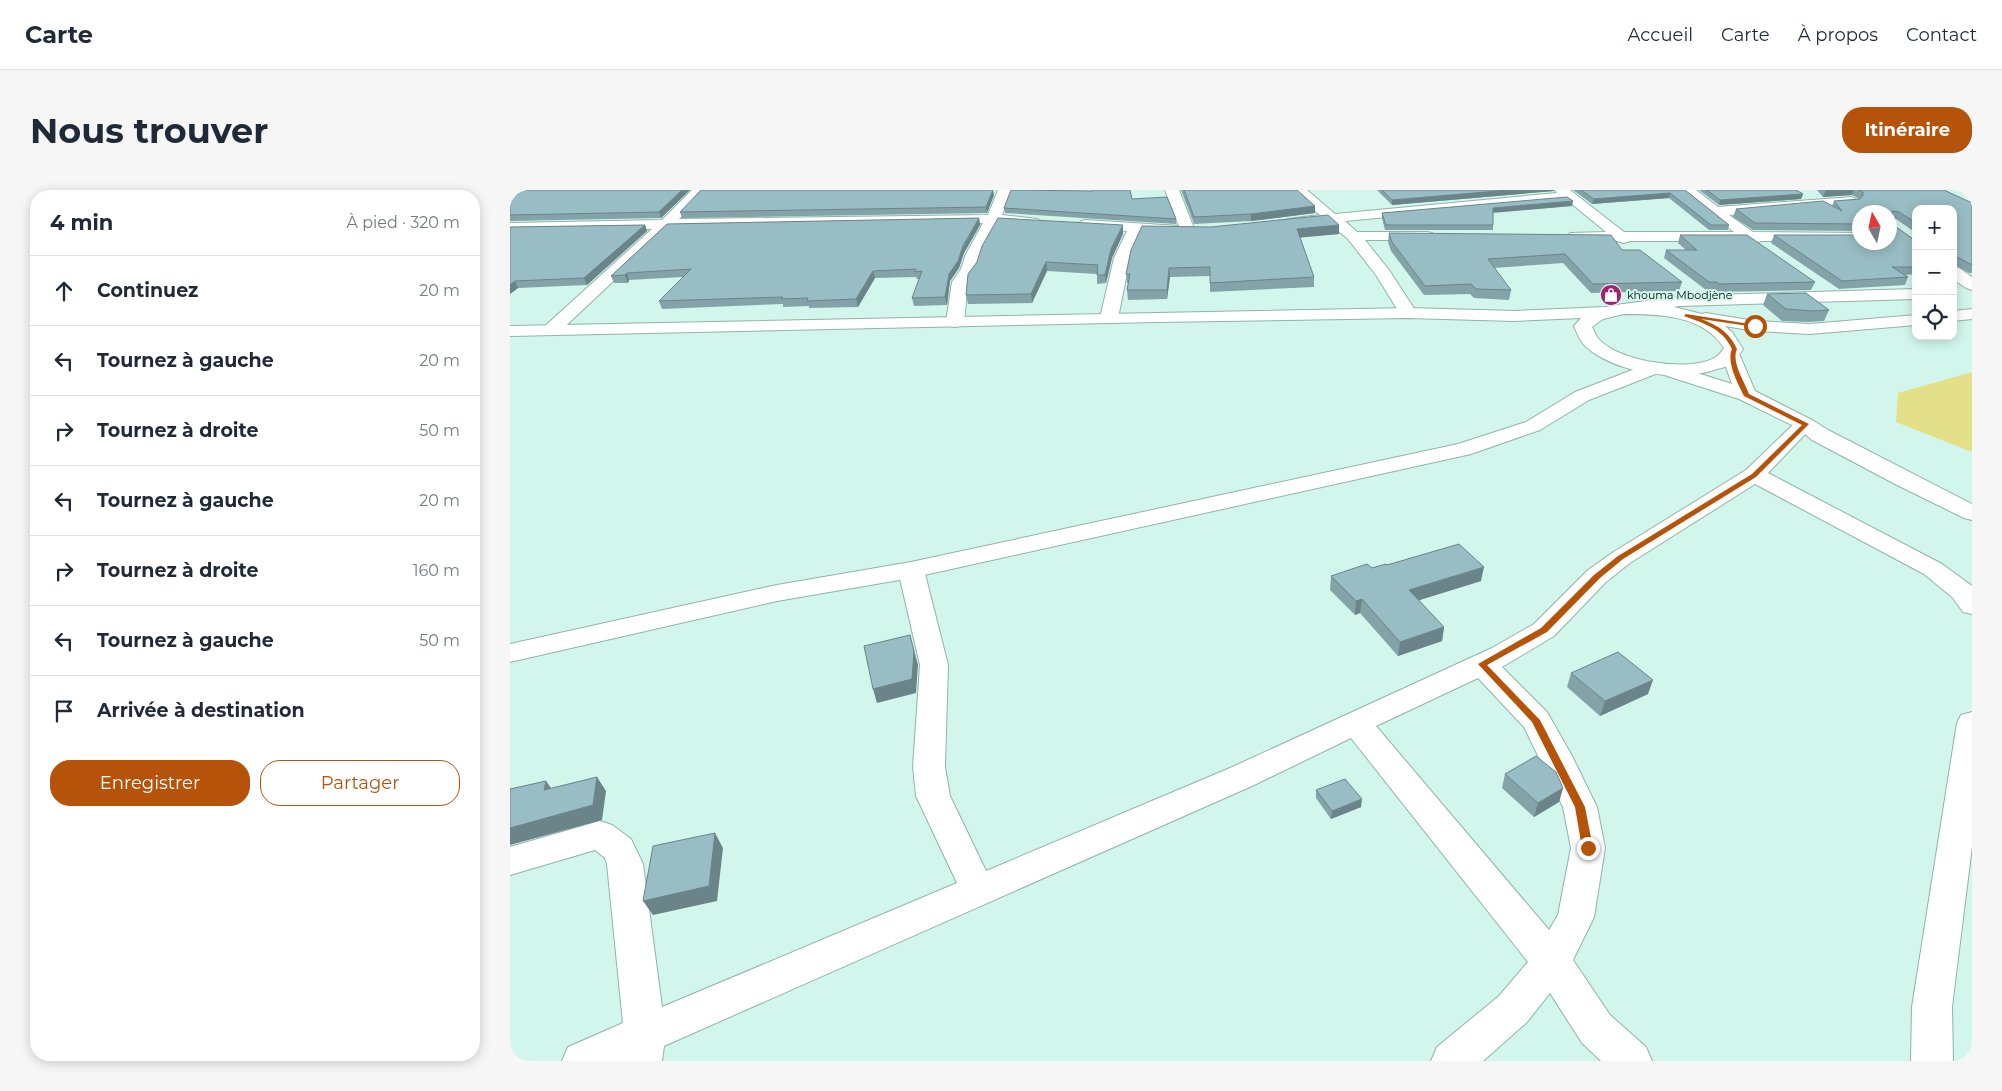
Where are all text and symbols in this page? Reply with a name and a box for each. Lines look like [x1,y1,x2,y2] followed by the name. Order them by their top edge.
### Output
[25,20,93,49] text: Carte
[1628,24,1693,46] text: Accueil
[1721,24,1770,46] text: Carte
[1798,24,1878,46] text: À propos
[1906,24,1977,46] text: Contact
[1842,107,1972,153] button: Itinéraire
[30,109,268,152] text: Nous trouver
[1852,205,1897,250] north arrow
[1912,205,1957,340] map controls
[1912,205,1957,250] button: +
[50,210,113,235] text: 4 min
[346,213,460,232] text: À pied · 320 m
[1912,250,1957,295] button: −
[50,277,78,305] icon: ahead
[97,279,198,302] text: Continuez
[419,281,460,300] text: 20 m
[1599,283,1623,307] shop icon: khouma Mbodjène
[1627,288,1733,302] place label: khouma Mbodjène
[1912,295,1957,340] button: locate
[1744,315,1767,338] route start
[50,347,78,375] icon: left
[97,349,274,372] text: Tournez à gauche
[419,351,460,370] text: 20 m
[50,417,78,445] icon: right
[97,419,258,442] text: Tournez à droite
[419,421,460,440] text: 50 m
[50,487,78,515] icon: left
[97,489,274,512] text: Tournez à gauche
[419,491,460,510] text: 20 m
[50,557,78,585] icon: right
[97,559,258,582] text: Tournez à droite
[413,561,460,580] text: 160 m
[50,627,78,655] icon: left
[97,629,274,652] text: Tournez à gauche
[419,631,460,650] text: 50 m
[50,697,78,725] icon: arrive
[97,699,305,722] text: Arrivée à destination
[50,760,250,806] button: Enregistrer
[260,760,460,806] button: Partager
[1577,837,1600,860] route end

